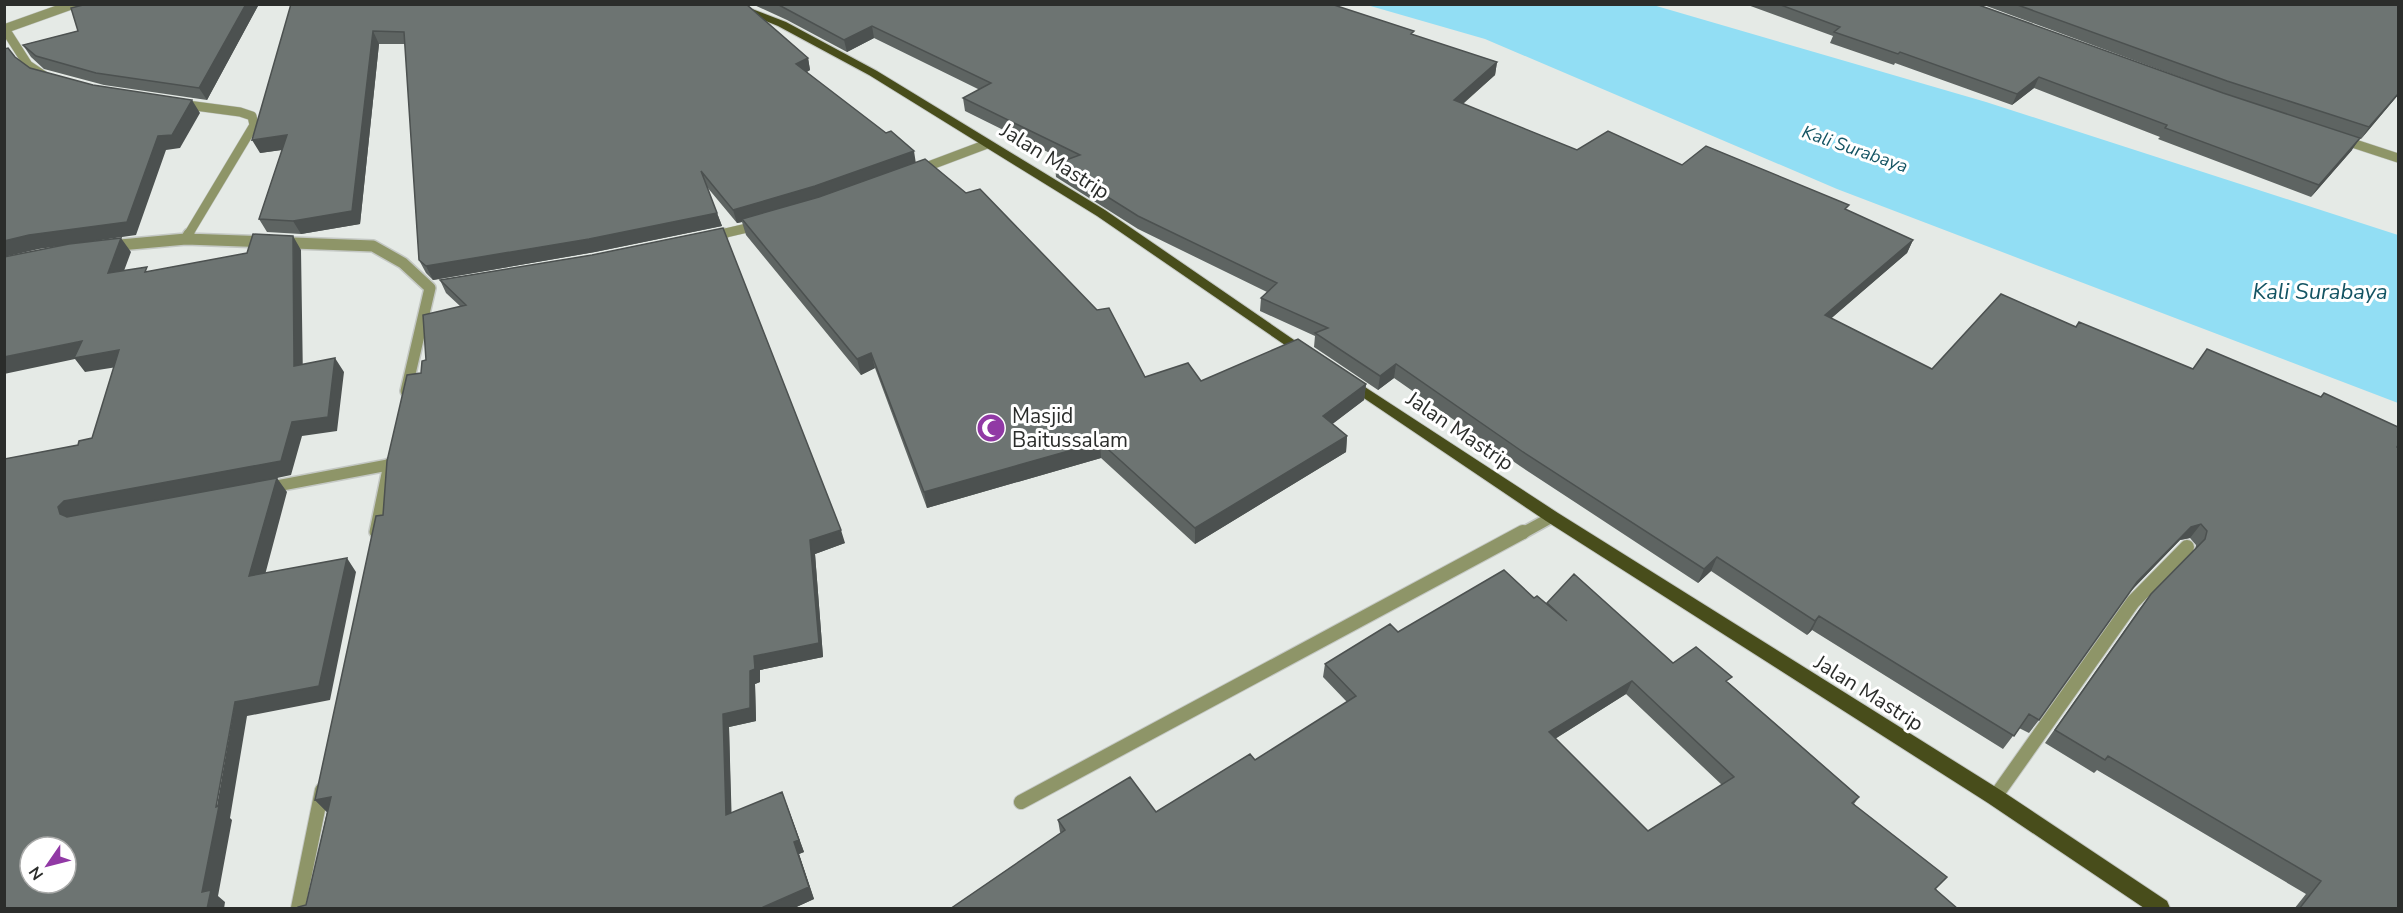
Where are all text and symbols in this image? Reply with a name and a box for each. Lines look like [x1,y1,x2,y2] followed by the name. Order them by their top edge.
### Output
[994,116,1115,206] street label: Jalan Mastrip
[1799,120,1911,178] water label: Kali Surabaya
[2252,277,2388,307] water label: Kali Surabaya
[1400,384,1519,477] street label: Jalan Mastrip
[1012,402,1128,454] place label: Masjid Baitussalam
[975,412,1007,444] mosque icon: Masjid Baitussalam
[1808,648,1929,738] street label: Jalan Mastrip
[18,835,78,895] north arrow
[24,862,49,884] text: N

